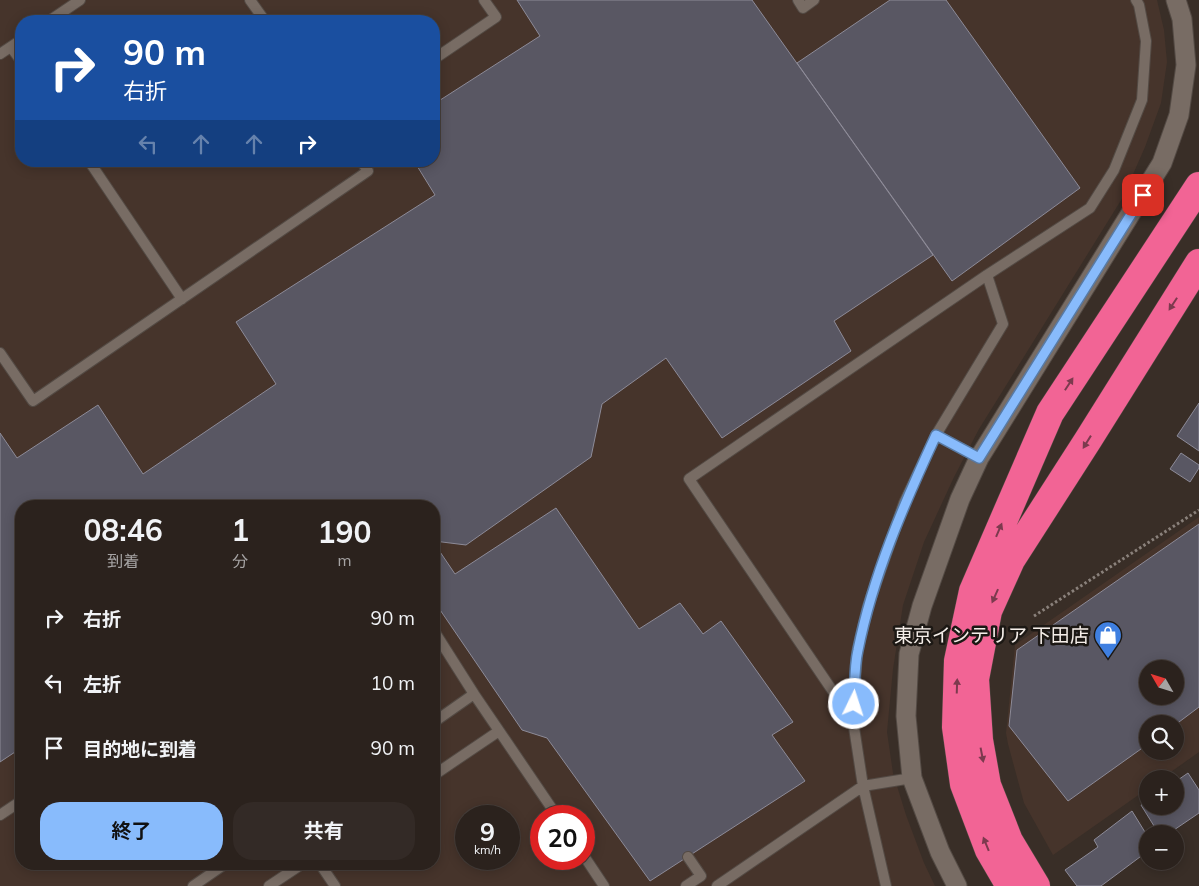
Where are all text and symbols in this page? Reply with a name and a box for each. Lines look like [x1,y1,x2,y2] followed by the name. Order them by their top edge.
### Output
[123,30,206,74] text: 90 m
[40,35,105,100] icon: right
[123,77,167,105] text: 右折
[134,130,162,158] icon: left
[187,130,215,158] icon: ahead
[240,130,268,158] icon: ahead
[293,130,321,158] icon: right
[1122,174,1164,216] pin
[1129,181,1157,209] icon: arrive
[1168,297,1177,310] one-way arrow
[1064,378,1074,391] one-way arrow
[1082,435,1092,448] one-way arrow
[83,511,163,549] text: 08:46
[231,511,249,549] text: 1
[318,513,372,551] text: 190
[995,523,1003,537] one-way arrow
[338,550,352,570] text: m
[107,551,139,571] text: 到着
[232,551,248,571] text: 分
[990,589,998,603] one-way arrow
[40,604,68,632] icon: right
[371,606,415,630] text: 90 m
[83,607,121,631] text: 右折
[1093,620,1123,659] shop icon: 東京インテリア 下田店
[894,623,1089,647] place label: 東京インテリア 下田店
[1139,660,1184,705] north arrow
[1139,660,1184,870] map controls
[40,669,68,697] icon: left
[371,671,415,695] text: 10 m
[83,672,121,696] text: 左折
[827,677,879,729] position arrow
[953,678,961,694] one-way arrow
[1139,715,1184,760] button: search
[40,734,68,762] icon: arrive
[371,736,415,760] text: 90 m
[83,737,197,761] text: 目的地に到着
[978,748,986,764] one-way arrow
[1139,770,1184,815] button: +
[40,802,223,860] button: 終了
[233,802,415,860] button: 共有
[530,805,595,870] speed limit sign: 20
[480,816,495,847] text: 9
[1139,825,1184,870] button: −
[982,837,990,851] one-way arrow
[474,842,501,857] text: km/h

